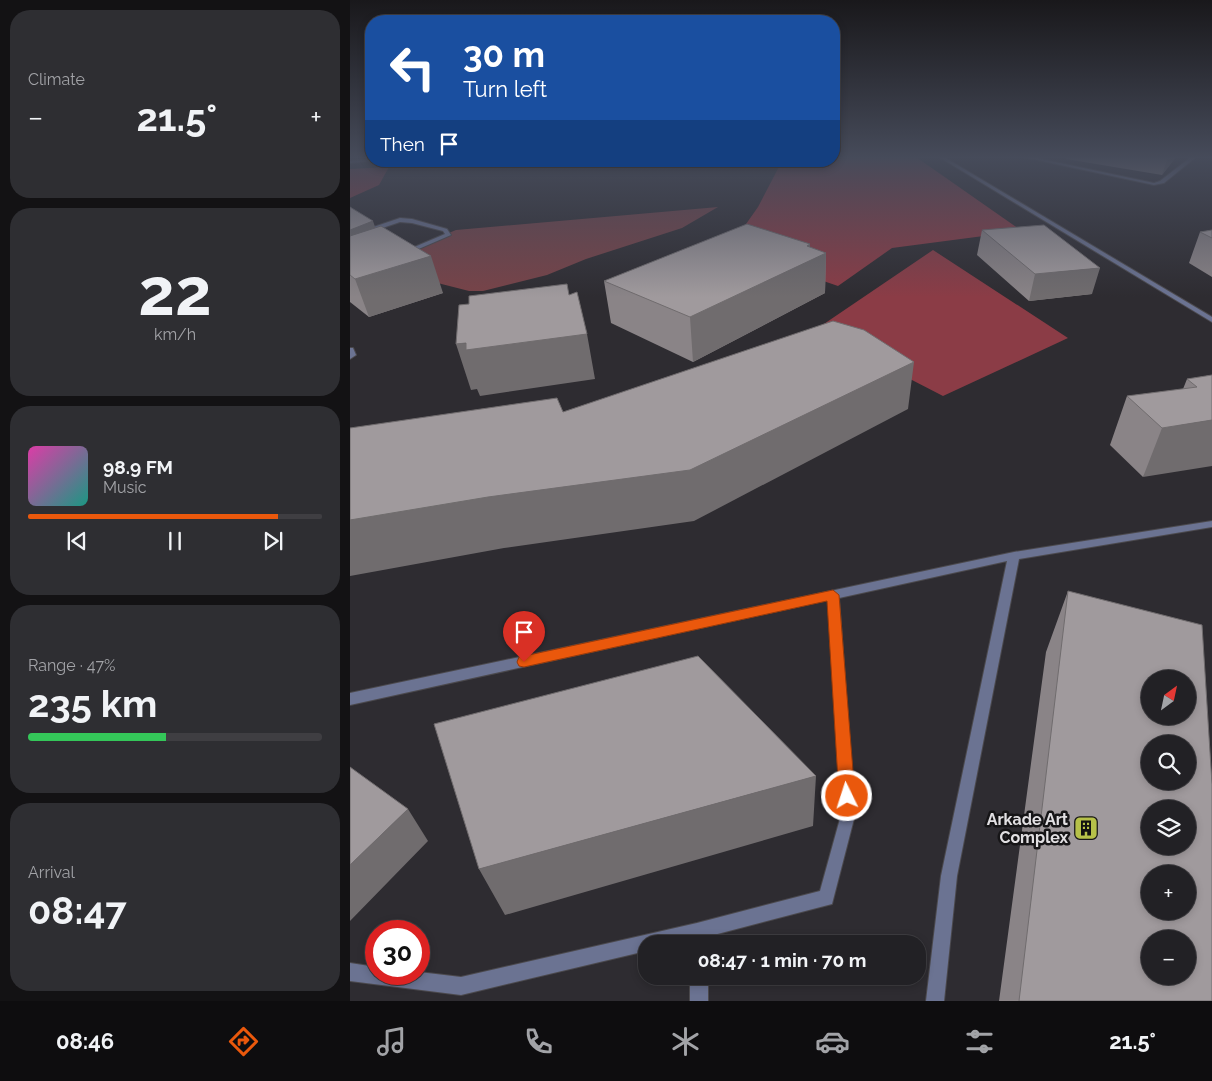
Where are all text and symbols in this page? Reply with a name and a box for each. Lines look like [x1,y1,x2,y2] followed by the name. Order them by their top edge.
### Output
[463,34,545,75] text: 30 m
[380,35,445,100] icon: left
[28,70,85,89] text: Climate
[463,76,547,102] text: Turn left
[136,95,217,140] text: 21.5°
[28,101,43,134] text: −
[310,101,322,134] text: +
[435,130,463,158] icon: arrive
[380,133,425,155] text: Then
[138,254,212,330] text: 22
[154,325,196,344] text: km/h
[103,456,173,478] text: 98.9 FM
[103,478,147,497] text: Music
[63,527,91,555] icon: previous
[161,527,189,555] icon: pause
[259,527,287,555] icon: next
[503,611,545,662] pin
[510,618,538,646] icon: arrive
[28,656,115,675] text: Range · 47%
[1141,670,1196,725] north arrow
[1141,670,1196,985] map controls
[28,681,157,726] text: 235 km
[1141,735,1196,790] button: search
[820,769,872,821] position arrow
[1141,800,1196,855] button: layers
[987,810,1068,847] place label: Arkade Art Complex
[1073,815,1099,841] building icon: Arkade Art Complex
[28,863,75,882] text: Arrival
[1141,865,1196,920] button: +
[28,888,127,933] text: 08:47
[365,920,430,985] speed limit sign: 30
[1141,930,1196,985] button: −
[698,949,866,971] text: 08:47 · 1 min · 70 m
[226,1024,261,1059] icon: directions
[374,1024,409,1059] icon: music
[521,1024,556,1059] icon: phone
[668,1024,703,1059] icon: climate
[815,1024,850,1059] icon: car
[962,1024,997,1059] icon: filters
[56,1028,114,1054] text: 08:46
[1109,1028,1156,1054] text: 21.5°

